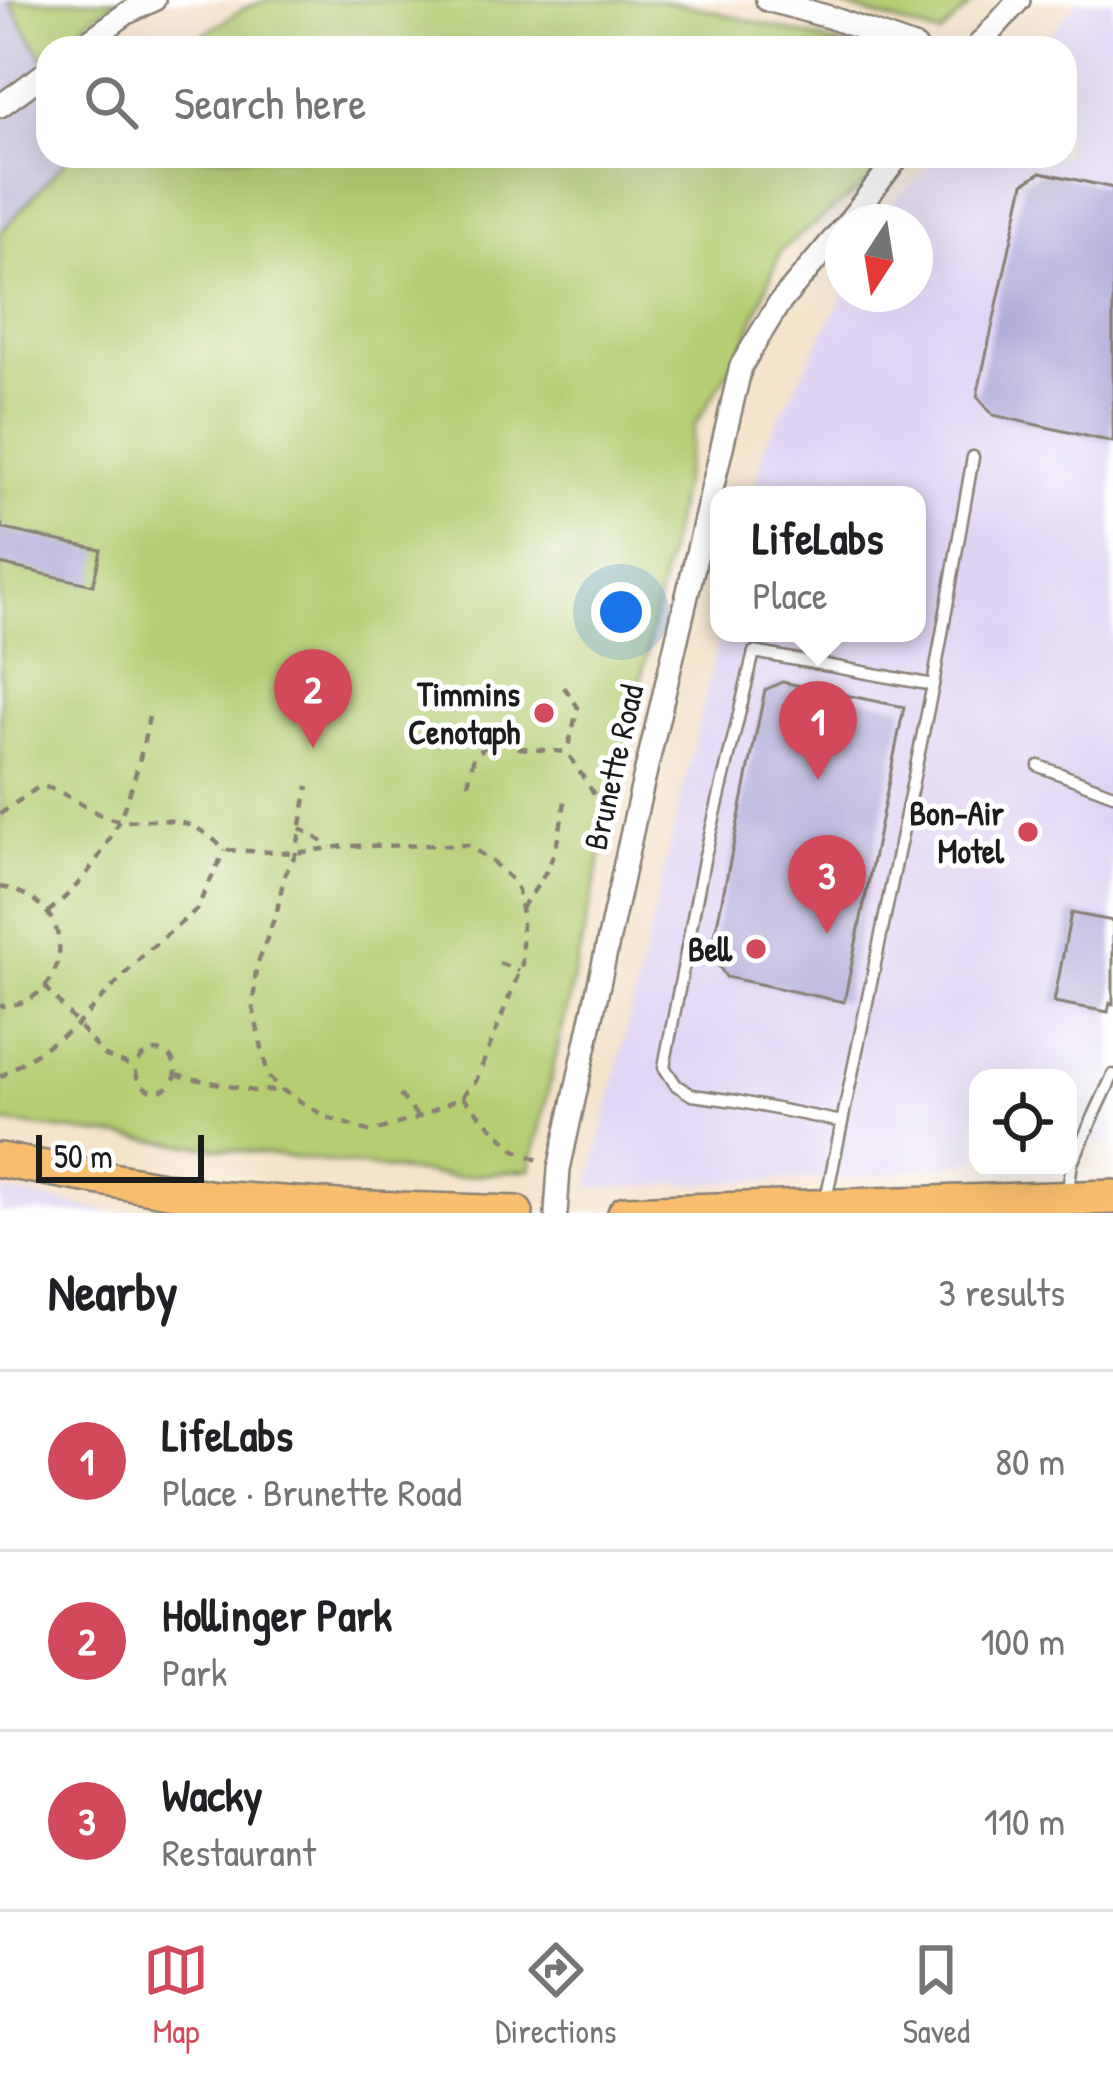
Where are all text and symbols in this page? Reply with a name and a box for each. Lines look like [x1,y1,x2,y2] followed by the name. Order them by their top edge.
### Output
[36,36,1077,168] search box
[78,69,144,135] icon: search
[174,72,366,133] text: Search here
[825,204,933,312] north arrow
[710,486,926,642] popup
[752,507,884,568] text: LifeLabs
[752,568,828,621] text: Place
[591,582,651,642] your location
[274,649,352,748] pin: 2
[408,672,520,756] place label: Timmins Cenotaph
[573,680,653,854] street label: Brunette Road
[779,681,857,780] pin: 1
[531,700,557,726] marker: Timmins Cenotaph
[910,791,1005,873] place label: Bon-Air Motel
[1015,819,1041,845] marker: Bon-Air Motel
[788,835,866,934] pin: 3
[688,927,733,971] place label: Bell
[743,936,769,962] marker: Bell
[969,1069,1077,1177] map controls
[969,1069,1077,1177] button: locate
[36,1129,204,1182] scale bar
[54,1134,113,1178] text: 50 m
[48,1257,178,1326] text: Nearby
[939,1265,1065,1318] text: 3 results
[162,1404,293,1465] text: LifeLabs
[80,1434,94,1487] text: 1
[995,1434,1065,1487] text: 80 m
[162,1465,462,1518] text: Place · Brunette Road
[162,1584,392,1645] text: Hollinger Park
[78,1614,96,1667] text: 2
[980,1614,1065,1667] text: 100 m
[162,1645,227,1698] text: Park
[162,1764,263,1825] text: Wacky
[78,1794,96,1847] text: 3
[984,1794,1065,1847] text: 110 m
[162,1825,316,1878] text: Restaurant
[143,1937,209,2053] tab: Map
[495,1937,617,2053] tab: Directions
[903,1937,970,2053] tab: Saved

